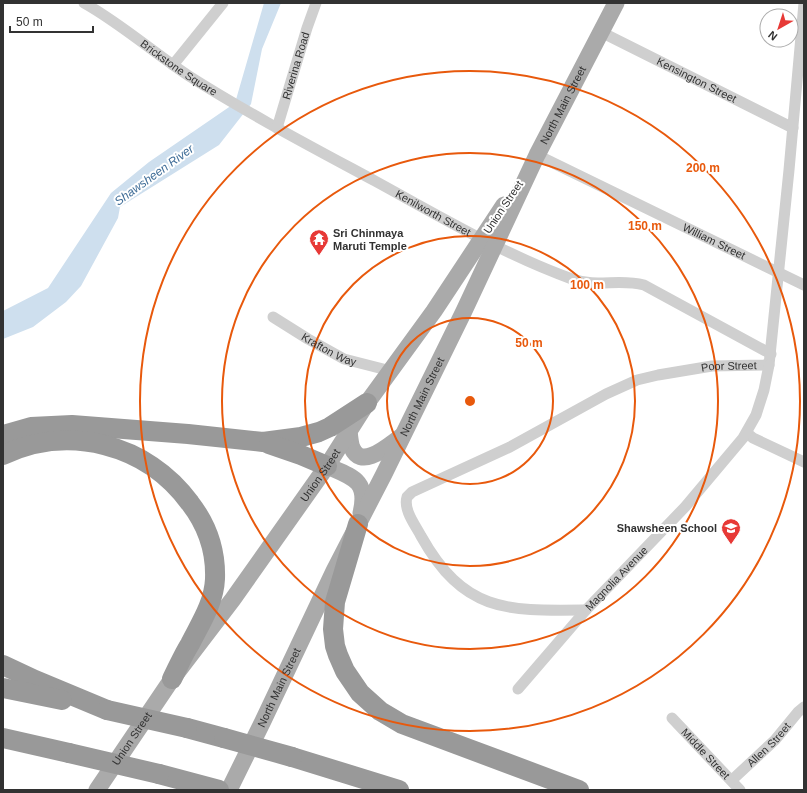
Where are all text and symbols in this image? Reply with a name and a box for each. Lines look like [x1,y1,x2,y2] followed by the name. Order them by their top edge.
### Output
[10,8,93,34] scale bar
[759,8,799,48] north arrow
[16,15,43,29] text: 50 m
[766,29,780,43] text: N
[280,31,311,101] street label: Riverina Road
[138,37,219,98] street label: Brickstone Square
[655,55,739,105] street label: Kensington Street
[538,64,588,146] street label: North Main Street
[112,141,197,208] water label: Shawsheen River
[686,161,720,175] text: 200 m
[481,178,525,236] street label: Union Street
[393,188,473,238] street label: Kenilworth Street
[628,219,662,233] text: 150 m
[681,221,747,262] street label: William Street
[333,227,407,252] place label: Sri Chinmaya Maruti Temple
[308,228,330,256] temple icon: Sri Chinmaya Maruti Temple
[570,278,604,292] text: 100 m
[299,330,358,368] street label: Krafton Way
[515,336,543,350] text: 50 m
[397,355,446,438] street label: North Main Street
[700,359,757,374] street label: Poor Street
[463,394,477,408] centre of rings
[298,447,342,504] street label: Union Street
[720,517,742,545] school or university icon: Shawsheen School
[617,522,717,534] place label: Shawsheen School
[583,544,650,613] street label: Magnolia Avenue
[255,646,303,729] street label: North Main Street
[110,710,154,767] street label: Union Street
[744,720,793,769] street label: Allen Street
[679,726,732,781] street label: Middle Street

